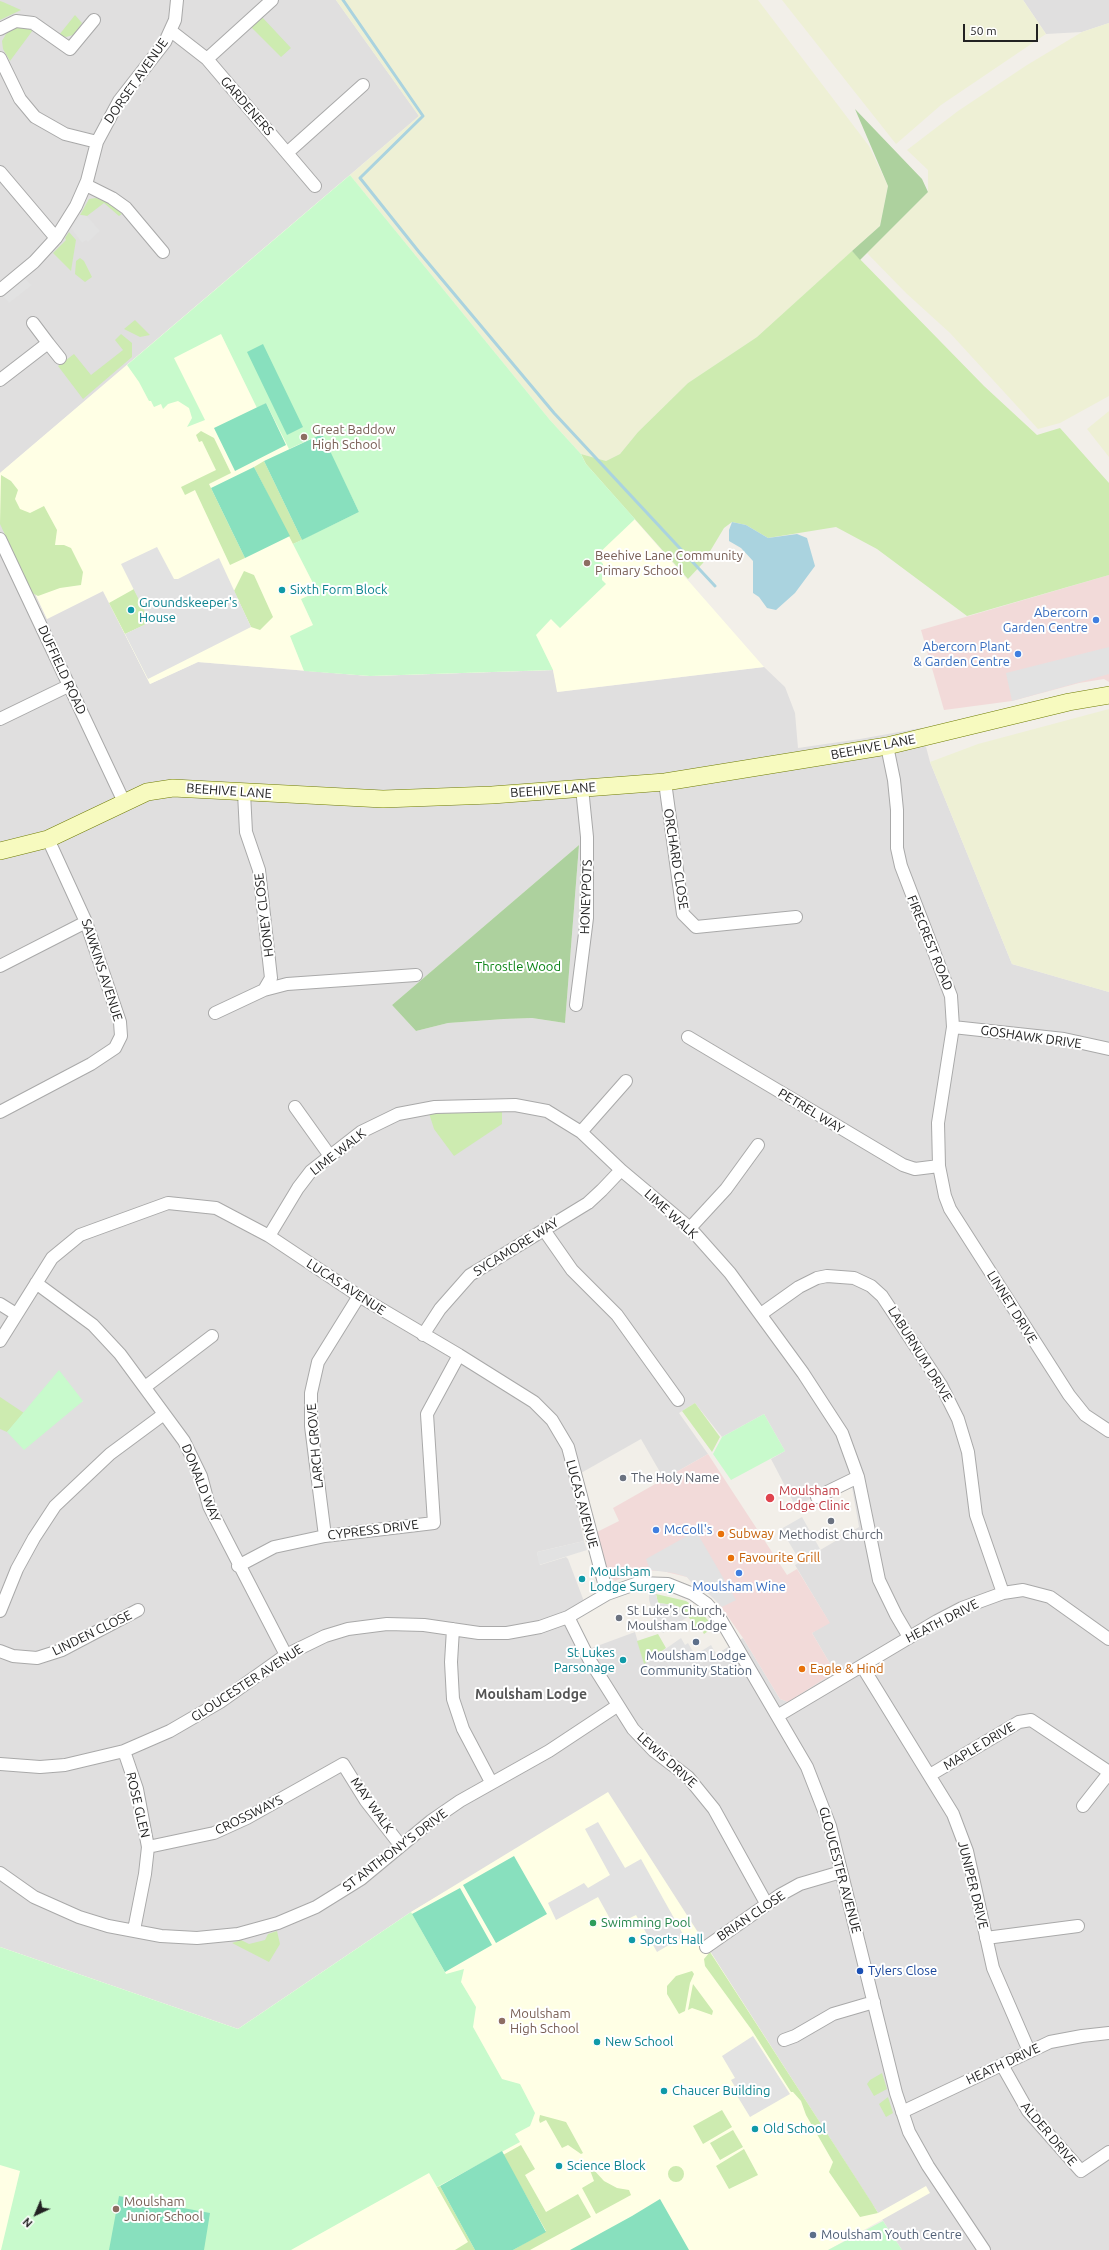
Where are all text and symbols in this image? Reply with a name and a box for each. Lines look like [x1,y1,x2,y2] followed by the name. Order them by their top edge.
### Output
[965,16,1040,42] scale bar
[970,24,997,37] text: 50 m
[101,35,171,127] street label: DORSET AVENUE
[217,73,277,139] street label: GARDENERS
[312,422,395,453] place label: Great Baddow High School
[299,432,309,442] marker: Great Baddow High School
[595,548,743,579] place label: Beehive Lane Community Primary School
[582,558,592,568] marker: Beehive Lane Community Primary School
[290,582,387,598] place label: Sixth Form Block
[277,585,287,595] marker: Sixth Form Block
[139,595,237,626] place label: Groundskeeper's House
[126,605,136,615] marker: Groundskeeper's House
[1003,605,1088,636] place label: Abercorn Garden Centre
[1091,615,1101,625] marker: Abercorn Garden Centre
[34,623,90,717] street label: DUFFIELD ROAD
[913,639,1010,670] place label: Abercorn Plant & Garden Centre
[1013,649,1023,659] marker: Abercorn Plant & Garden Centre
[829,731,917,763] street label: BEEHIVE LANE
[510,779,596,801] street label: BEEHIVE LANE
[186,780,272,802] street label: BEEHIVE LANE
[660,807,692,911] street label: ORCHARD CLOSE
[577,859,595,935] street label: HONEYPOTS
[251,872,277,958] street label: HONEY CLOSE
[904,893,956,993] street label: FIRECREST ROAD
[78,917,126,1023] street label: SAWKINS AVENUE
[475,959,561,975] park label: Throstle Wood
[979,1022,1083,1052] street label: GOSHAWK DRIVE
[775,1085,847,1137] street label: PETREL WAY
[307,1125,369,1179] street label: LIME WALK
[641,1186,701,1242] street label: LIME WALK
[471,1215,561,1279] street label: SYCAMORE WAY
[304,1256,388,1318] street label: LUCAS AVENUE
[984,1268,1040,1346] street label: LINNET DRIVE
[884,1304,956,1404] street label: LABURNUM DRIVE
[303,1403,327,1489] street label: LARCH GROVE
[178,1442,224,1524] street label: DONALD WAY
[563,1458,601,1550] street label: LUCAS AVENUE
[631,1470,719,1486] place label: The Holy Name
[618,1473,628,1483] marker: The Holy Name
[779,1483,850,1514] place label: Moulsham Lodge Clinic
[764,1492,776,1504] marker: Moulsham Lodge Clinic
[826,1516,836,1526] marker: Methodist Church
[327,1517,419,1543] street label: CYPRESS DRIVE
[664,1522,712,1538] place label: McColl's
[651,1525,661,1535] marker: McColl's
[729,1526,774,1542] place label: Subway
[779,1527,883,1543] place label: Methodist Church
[716,1529,726,1539] marker: Subway
[739,1550,820,1566] place label: Favourite Grill
[726,1553,736,1563] marker: Favourite Grill
[590,1564,675,1595] place label: Moulsham Lodge Surgery
[734,1568,744,1578] marker: Moulsham Wine
[577,1574,587,1584] marker: Moulsham Lodge Surgery
[692,1579,786,1595] place label: Moulsham Wine
[903,1596,981,1646] street label: HEATH DRIVE
[627,1603,727,1634] place label: St Luke's Church, Moulsham Lodge
[50,1607,134,1659] street label: LINDEN CLOSE
[614,1613,624,1623] marker: St Luke's Church, Moulsham Lodge
[691,1637,701,1647] marker: Moulsham Lodge Community Station
[188,1641,306,1725] street label: GLOUCESTER AVENUE
[554,1645,615,1676] place label: St Lukes Parsonage
[640,1648,752,1679] place label: Moulsham Lodge Community Station
[618,1655,628,1665] marker: St Lukes Parsonage
[810,1661,884,1677] place label: Eagle & Hind
[797,1664,807,1674] marker: Eagle & Hind
[475,1686,587,1702] district label: Moulsham Lodge
[940,1719,1018,1773] street label: MAPLE DRIVE
[634,1729,700,1791] street label: LEWIS DRIVE
[123,1771,153,1839] street label: ROSE GLEN
[347,1774,397,1836] street label: MAY WALK
[213,1792,285,1838] street label: CROSSWAYS
[816,1805,864,1935] street label: GLOUCESTER AVENUE
[340,1806,450,1894] street label: ST ANTHONY'S DRIVE
[955,1839,991,1931] street label: JUNIPER DRIVE
[714,1888,788,1944] street label: BRIAN CLOSE
[601,1915,691,1931] place label: Swimming Pool
[588,1918,598,1928] marker: Swimming Pool
[640,1932,703,1948] place label: Sports Hall
[627,1935,637,1945] marker: Sports Hall
[868,1963,937,1979] place label: Tylers Close
[855,1966,865,1976] marker: Tylers Close
[510,2006,579,2037] place label: Moulsham High School
[497,2016,507,2026] marker: Moulsham High School
[605,2034,673,2050] place label: New School
[592,2037,602,2047] marker: New School
[964,2040,1042,2088] street label: HEATH DRIVE
[672,2083,770,2099] place label: Chaucer Building
[659,2086,669,2096] marker: Chaucer Building
[1018,2099,1080,2169] street label: ALDER DRIVE
[763,2121,826,2137] place label: Old School
[750,2124,760,2134] marker: Old School
[567,2158,646,2174] place label: Science Block
[554,2161,564,2171] marker: Science Block
[16,2194,56,2234] north arrow
[124,2194,203,2225] place label: Moulsham Junior School
[111,2204,121,2214] marker: Moulsham Junior School
[21,2215,35,2230] text: N
[821,2227,962,2243] place label: Moulsham Youth Centre
[808,2230,818,2240] marker: Moulsham Youth Centre

